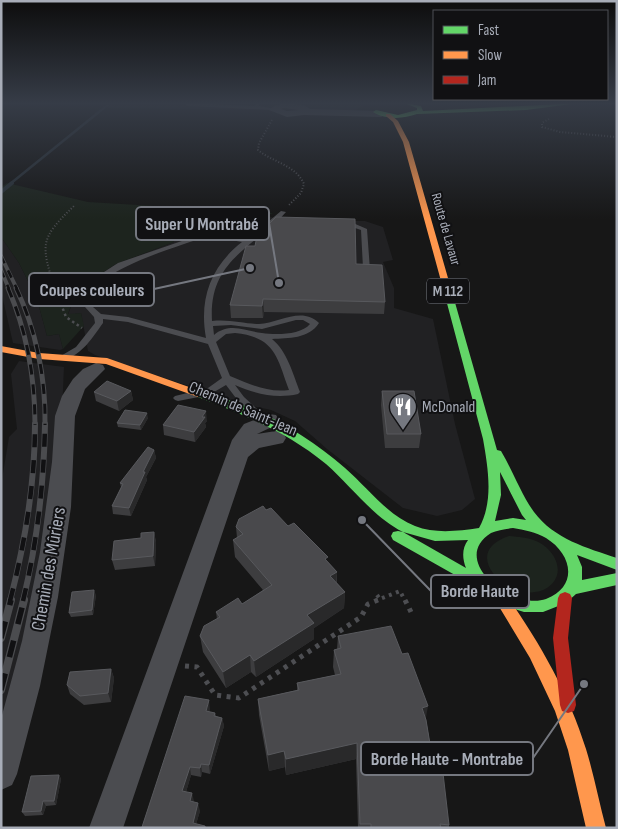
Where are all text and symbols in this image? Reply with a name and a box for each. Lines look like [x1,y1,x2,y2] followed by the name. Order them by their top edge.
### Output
[433,10,608,100] legend
[478,21,500,40] text: Fast
[478,46,502,65] text: Slow
[477,71,496,90] text: Jam
[428,191,464,267] street label: Route de Lavaur
[136,207,269,240] callout: Super U Montrabé
[145,214,259,235] text: Super U Montrabé
[29,273,154,306] callout: Coupes couleurs
[427,278,469,304] road number: M 112
[40,280,144,301] text: Coupes couleurs
[186,378,300,440] street label: Chemin de Saint-Jean
[388,392,418,431] restaurant icon: McDonald
[422,398,475,417] place label: McDonald
[27,505,71,633] street label: Chemin des Mûriers
[431,575,529,608] callout: Borde Haute
[441,581,519,602] text: Borde Haute
[361,742,533,775] callout: Borde Haute - Montrabe
[371,749,523,770] text: Borde Haute - Montrabe

